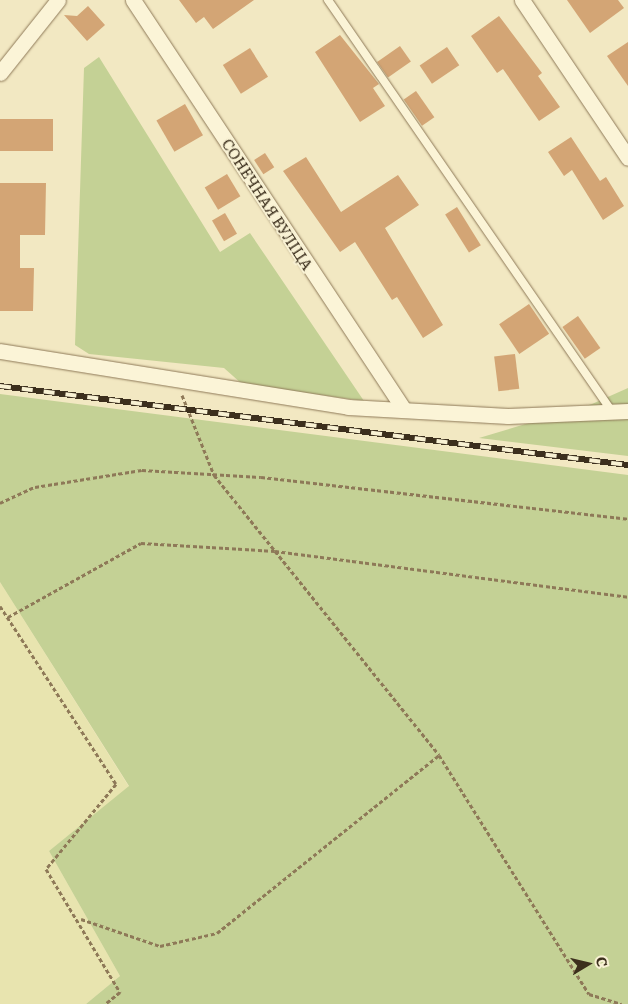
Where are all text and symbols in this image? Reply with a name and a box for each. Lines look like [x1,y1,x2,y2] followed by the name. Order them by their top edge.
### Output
[219,135,317,273] street label: СОНЕЧНАЯ ВУЛІЦА
[563,939,613,989] north arrow
[592,955,613,968] text: С

